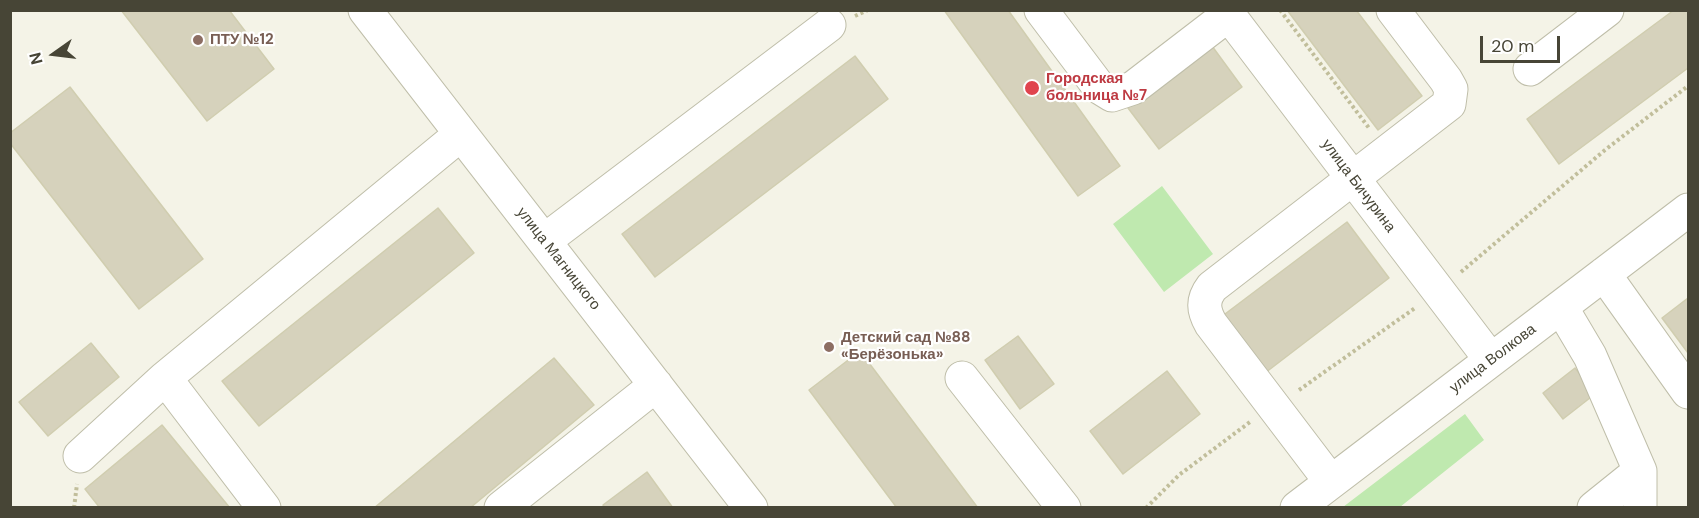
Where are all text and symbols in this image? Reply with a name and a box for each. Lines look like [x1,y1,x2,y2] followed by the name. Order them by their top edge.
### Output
[24,24,84,84] north arrow
[1483,24,1562,62] scale bar
[210,31,274,49] place label: ПТУ №12
[191,33,205,47] marker: ПТУ №12
[1491,34,1534,58] text: 20 m
[24,50,48,67] text: N
[1046,70,1147,105] place label: Городская больница №7
[1023,79,1041,97] marker: Городская больница №7
[1317,136,1399,236] street label: улица Бичурина
[512,204,604,314] street label: улица Магницкого
[1446,321,1540,397] street label: улица Волкова
[841,329,971,364] place label: Детский сад №88 «Берёзонька»
[822,340,836,354] marker: Детский сад №88 «Берёзонька»

